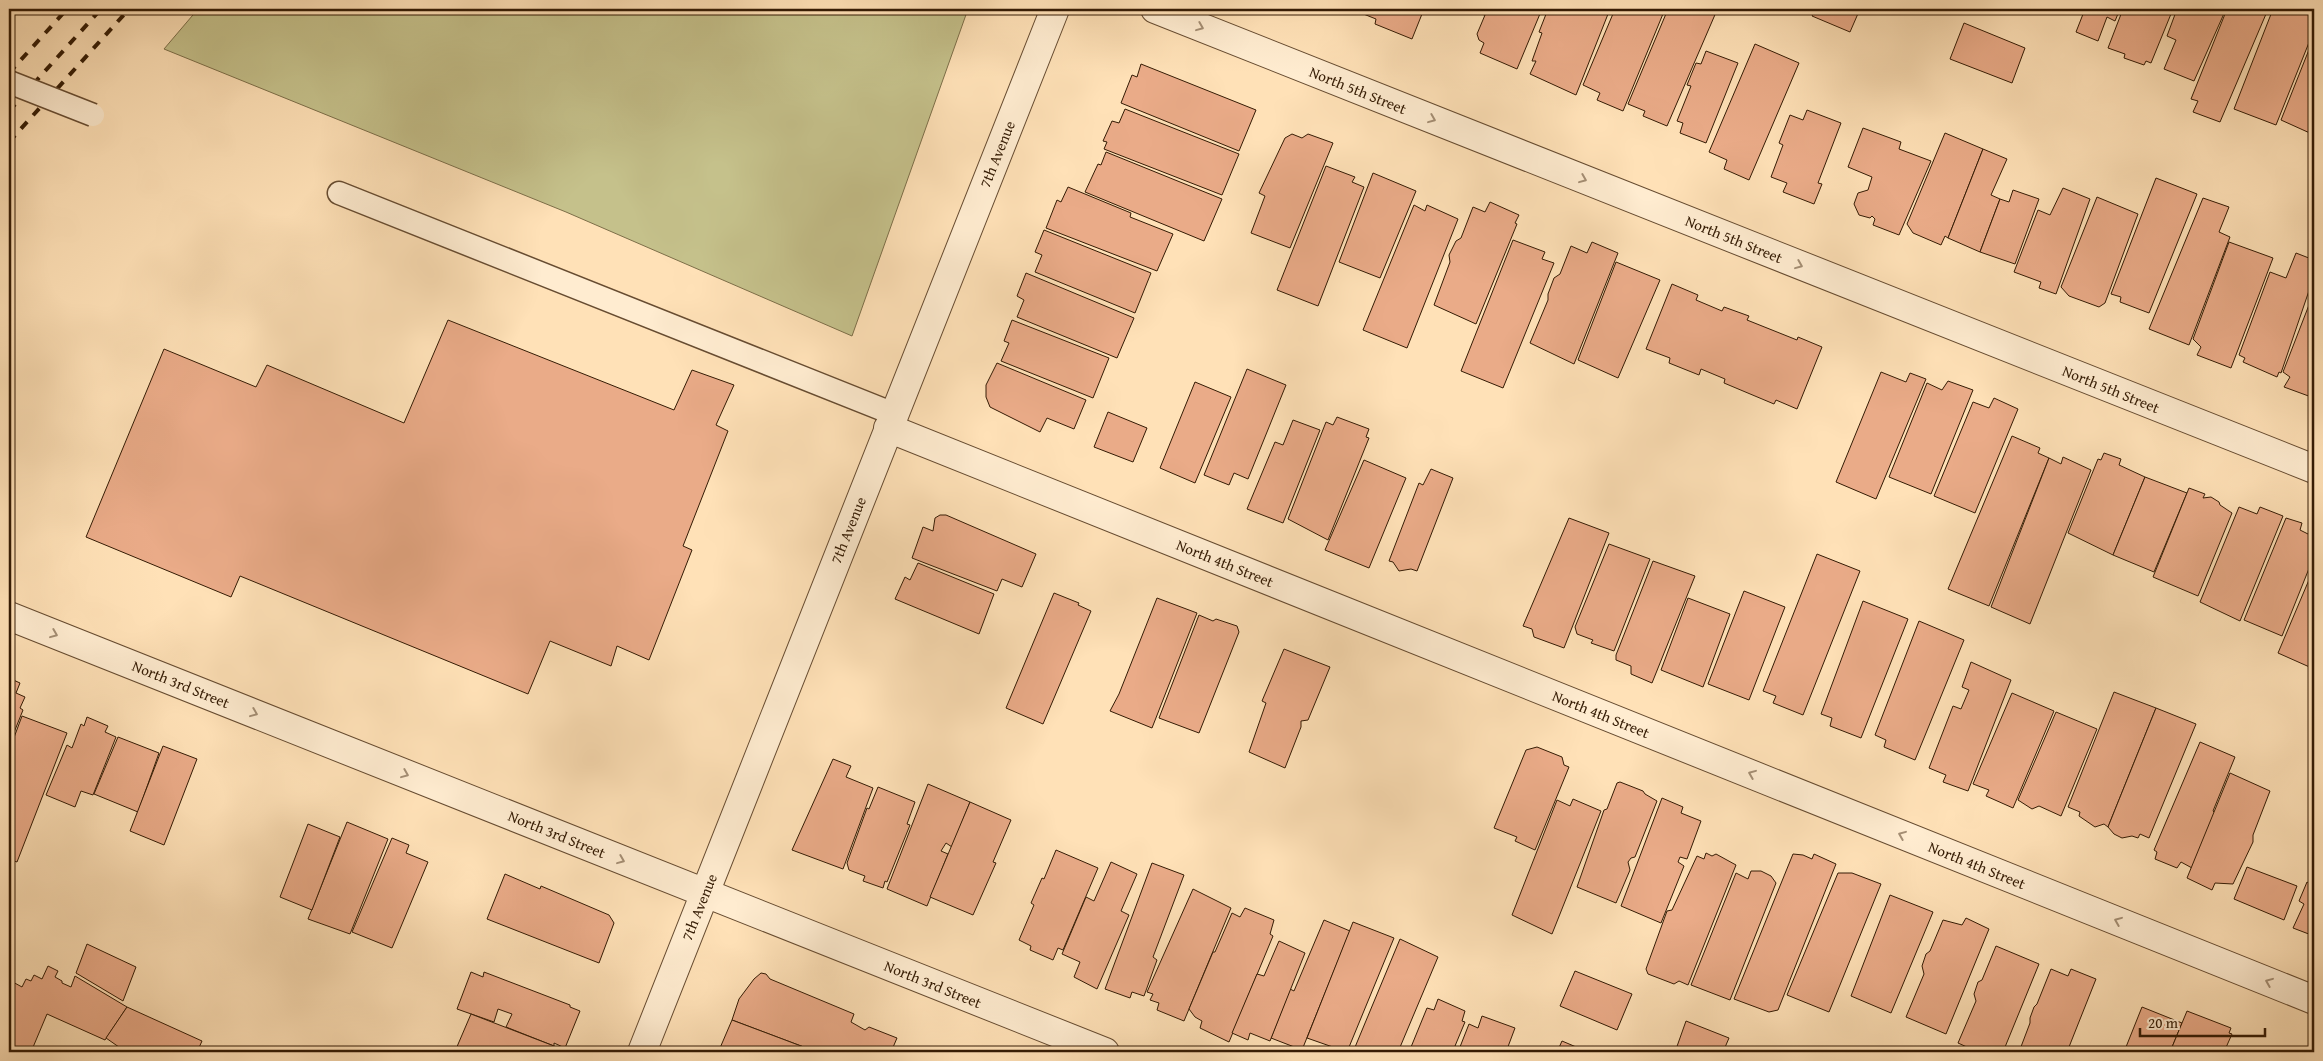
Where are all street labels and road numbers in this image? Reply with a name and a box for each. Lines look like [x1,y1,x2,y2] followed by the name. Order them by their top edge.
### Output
[1306,61,1410,119] street label: North 5th Street
[974,117,1020,191] street label: 7th Avenue
[1682,210,1786,268] street label: North 5th Street
[2059,360,2163,418] street label: North 5th Street
[825,493,871,567] street label: 7th Avenue
[1173,534,1277,592] street label: North 4th Street
[129,655,233,713] street label: North 3rd Street
[1549,685,1653,743] street label: North 4th Street
[505,805,609,863] street label: North 3rd Street
[1925,836,2029,894] street label: North 4th Street
[676,870,722,944] street label: 7th Avenue
[881,955,985,1013] street label: North 3rd Street

